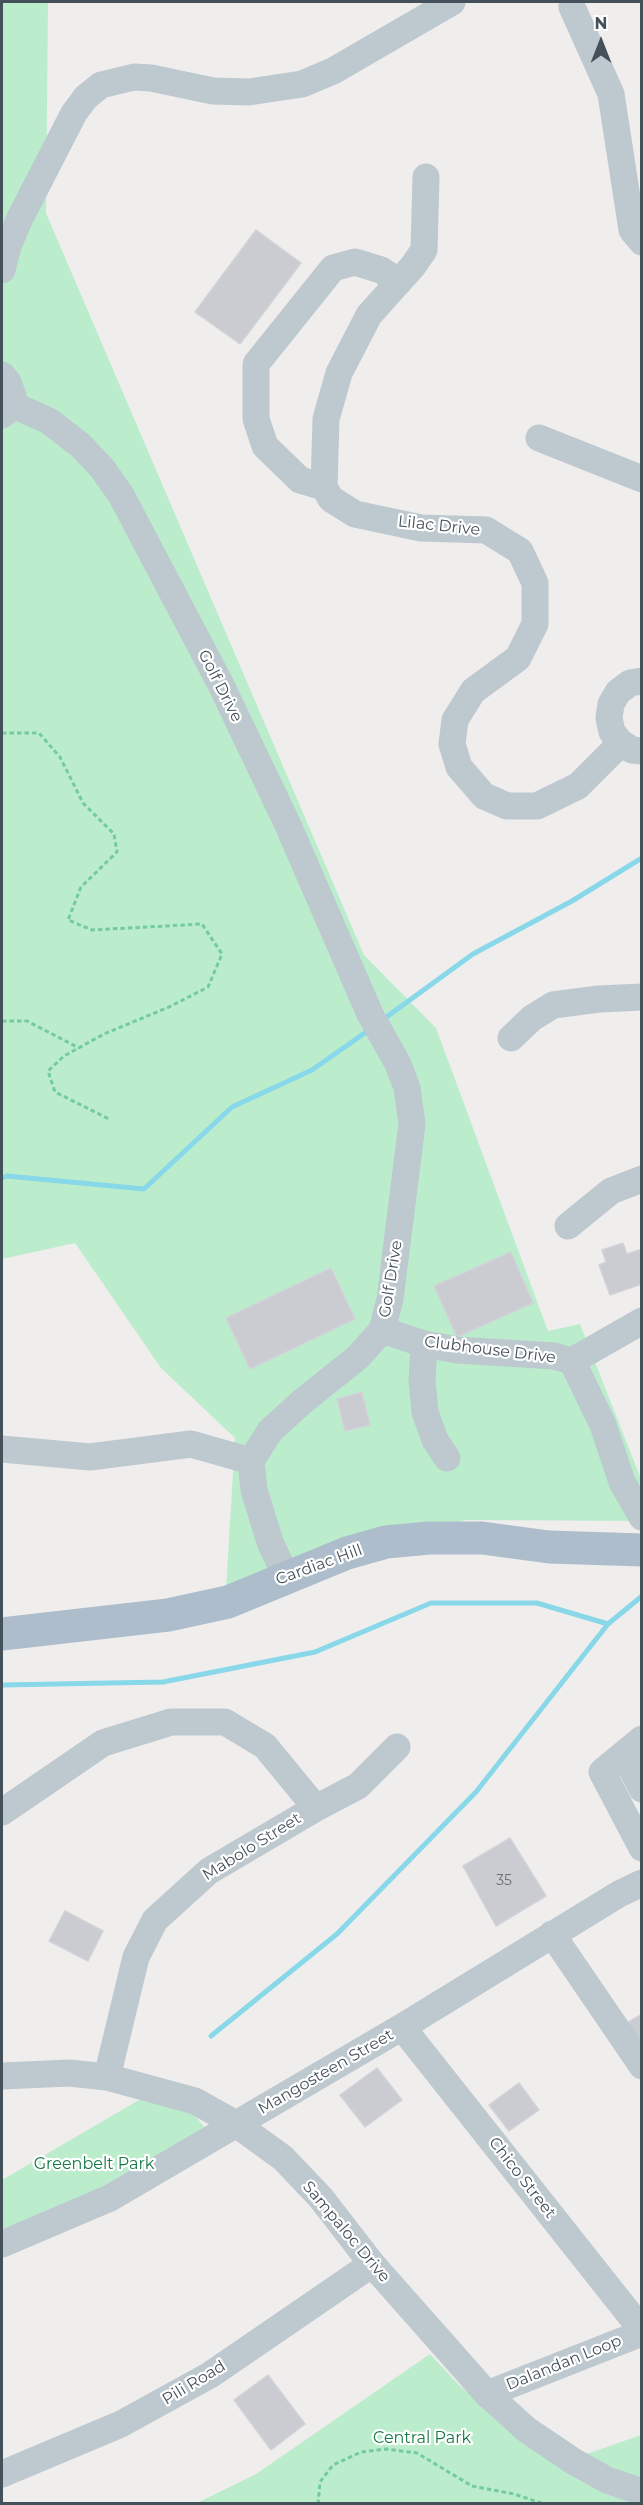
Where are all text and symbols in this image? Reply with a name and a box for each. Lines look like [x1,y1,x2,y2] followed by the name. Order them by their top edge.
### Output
[571,12,631,72] north arrow
[595,14,607,33] text: N
[397,512,481,540] street label: Lilac Drive
[194,647,246,725] street label: Golf Drive
[375,1239,407,1319] street label: Golf Drive
[423,1332,557,1368] street label: Clubhouse Drive
[273,1540,365,1590] street label: Cardiac Hill
[199,1809,305,1885] street label: Mabolo Street
[496,1873,512,1889] house number: 35
[255,2025,397,2119] street label: Mangosteen Street
[484,2134,560,2222] street label: Chico Street
[34,2154,154,2174] park label: Greenbelt Park
[298,2178,394,2286] street label: Sampaloc Drive
[504,2331,624,2395] street label: Dalandan Loop
[159,2357,229,2409] street label: Pili Road
[373,2428,471,2448] park label: Central Park

